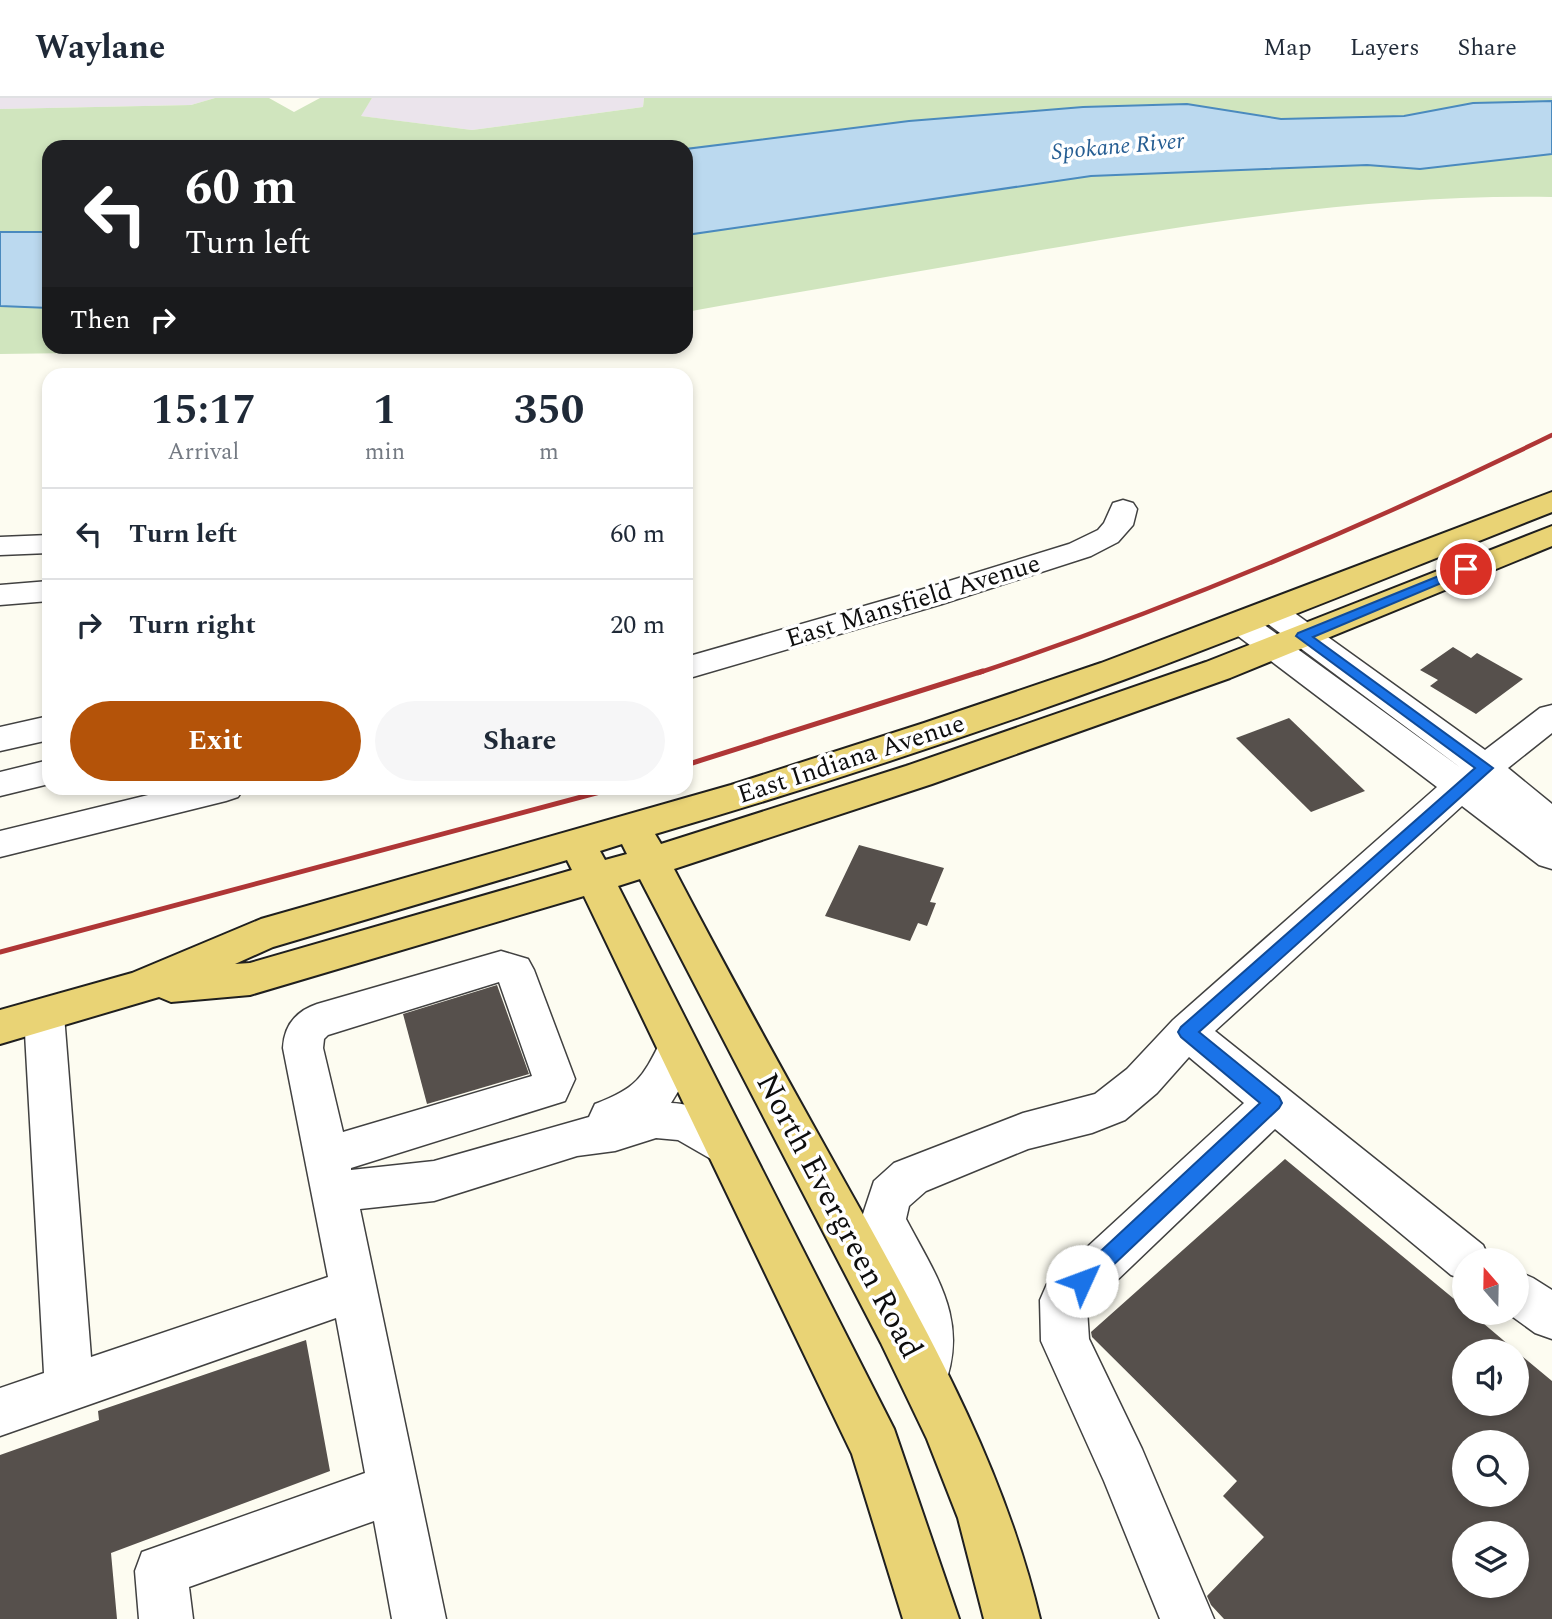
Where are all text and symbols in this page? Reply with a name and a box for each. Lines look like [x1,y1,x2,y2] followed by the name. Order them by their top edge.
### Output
[35,23,165,73] text: Waylane
[1263,30,1312,66] text: Map
[1350,30,1420,66] text: Layers
[1458,30,1517,66] text: Share
[1050,124,1187,170] water label: Spokane River
[185,151,296,226] text: 60 m
[70,168,161,259] icon: left
[185,219,311,268] text: Turn left
[70,300,130,340] text: Then
[144,301,182,339] icon: right
[151,379,256,442] text: 15:17
[373,379,397,442] text: 1
[514,379,584,442] text: 350
[168,435,239,470] text: Arrival
[365,435,405,470] text: min
[539,435,559,470] text: m
[129,514,237,554] text: Turn left
[610,514,665,554] text: 60 m
[70,515,108,553] icon: left
[1436,539,1496,599] pin
[781,543,1045,659] street label: East Mansfield Avenue
[1447,550,1485,588] icon: arrive
[129,605,256,645] text: Turn right
[610,605,665,645] text: 20 m
[70,606,108,644] icon: right
[70,701,361,781] button: Exit
[375,701,665,781] button: Share
[732,703,970,815] street label: East Indiana Avenue
[743,1064,935,1368] street label: North Evergreen Road
[1045,1244,1119,1318] position arrow
[1452,1248,1530,1325] north arrow
[1452,1248,1529,1598] map controls
[1452,1339,1529,1416] button: sound
[1452,1430,1529,1507] button: search
[1452,1521,1529,1598] button: layers

